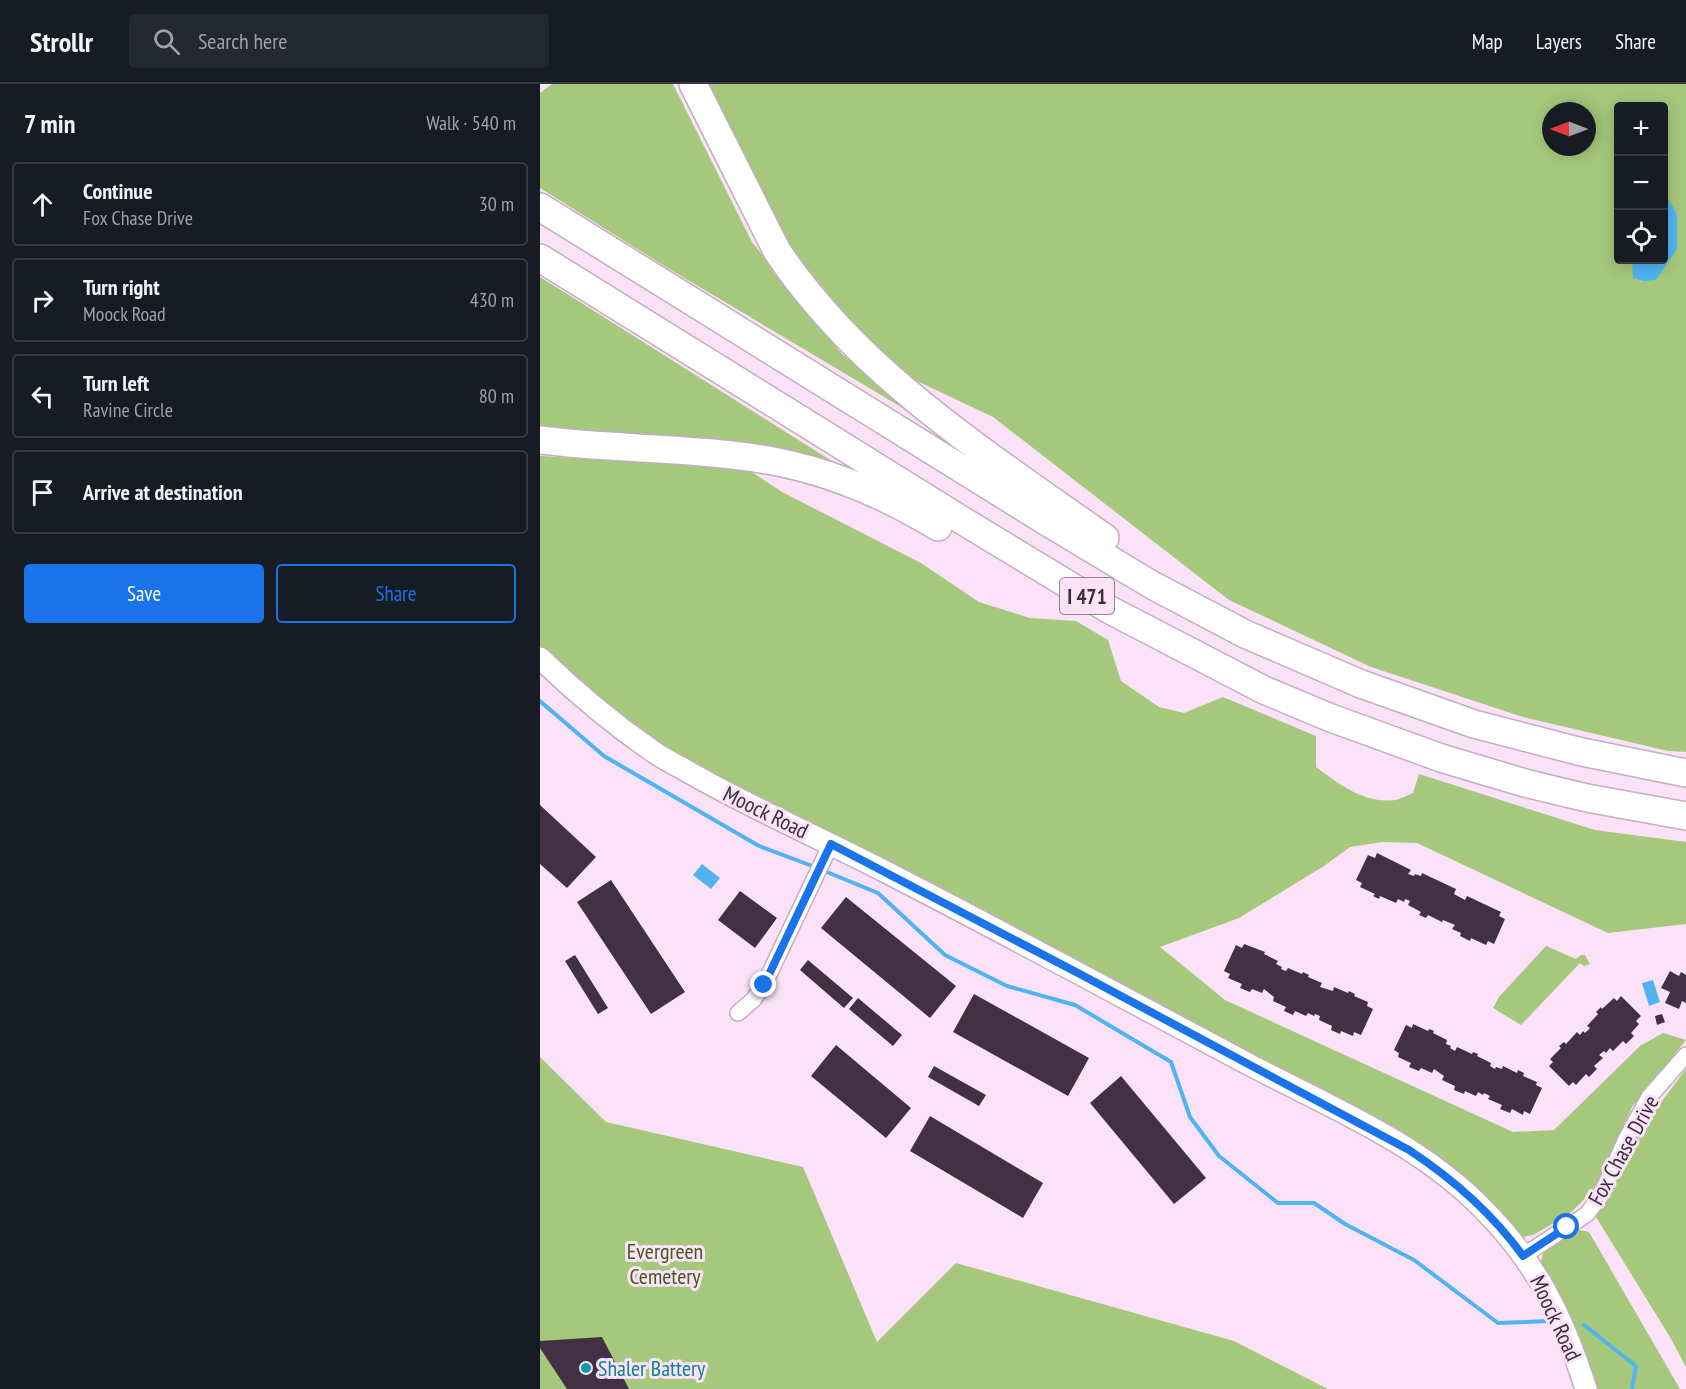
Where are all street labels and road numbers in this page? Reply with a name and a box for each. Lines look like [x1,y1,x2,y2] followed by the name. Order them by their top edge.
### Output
[1060,578,1114,614] road number: I 471
[719,779,813,845] street label: Moock Road
[1581,1090,1665,1210] street label: Fox Chase Drive
[1524,1271,1588,1365] street label: Moock Road

